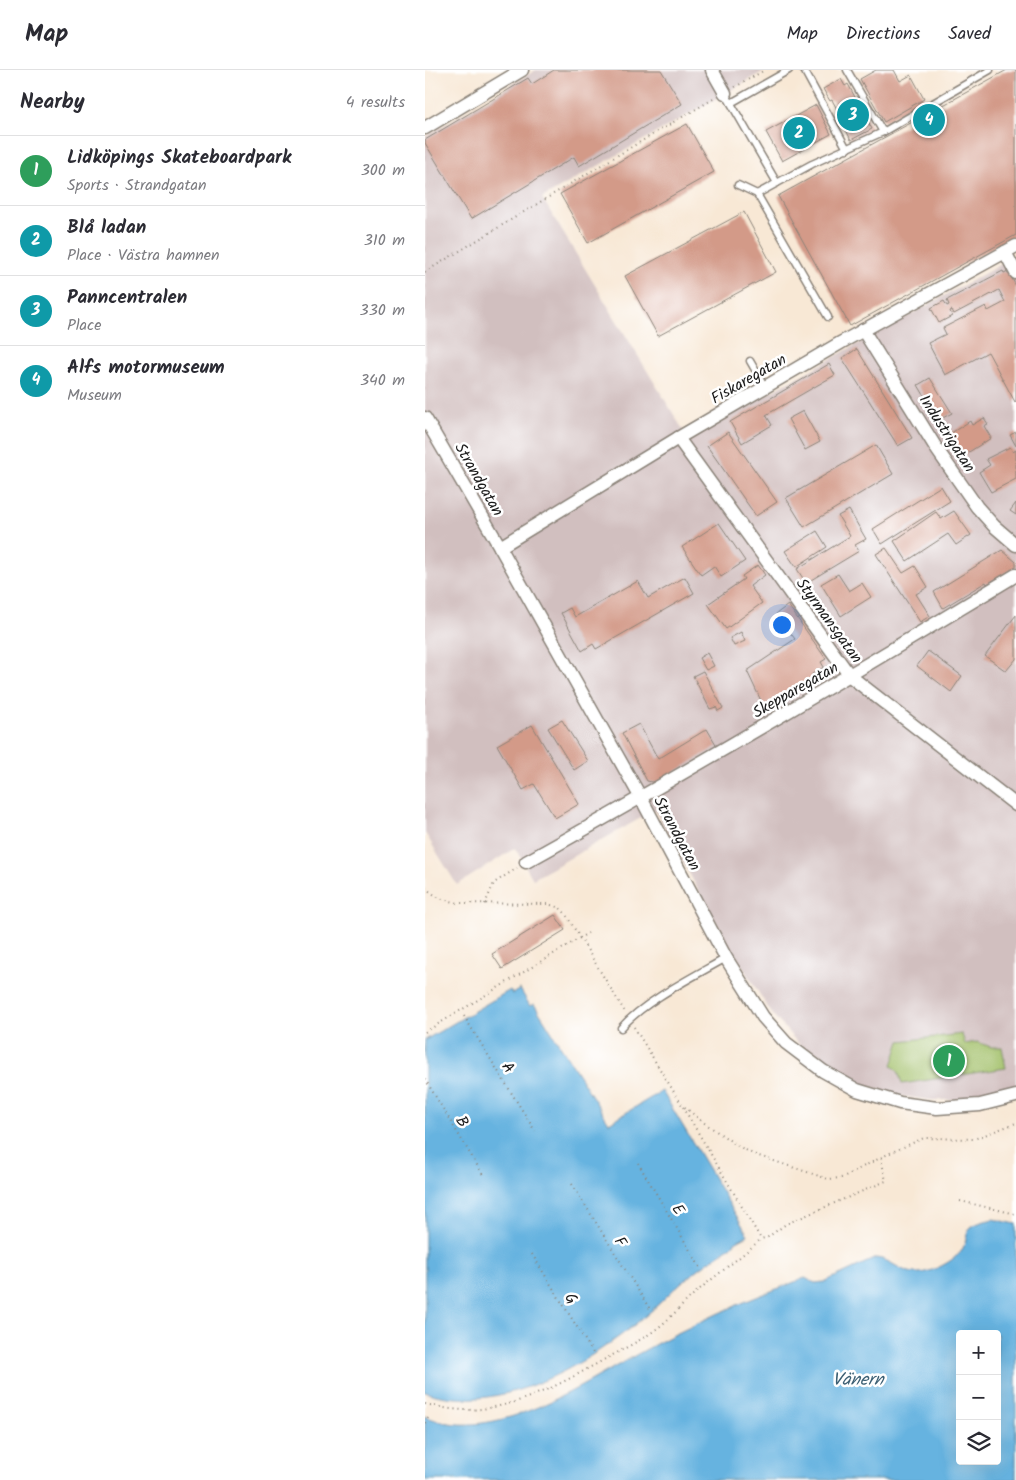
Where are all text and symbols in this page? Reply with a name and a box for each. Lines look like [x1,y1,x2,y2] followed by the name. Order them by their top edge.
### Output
[25,15,68,54] text: Map
[786,20,818,49] text: Map
[846,20,920,49] text: Directions
[948,20,991,49] text: Saved
[20,86,85,119] text: Nearby
[346,90,405,115] text: 4 results
[837,96,869,134] pin: 3
[913,101,945,139] pin: 4
[783,114,815,152] pin: 2
[67,143,291,173] text: Lidköpings Skateboardpark
[34,158,38,183] text: 1
[361,158,405,183] text: 300 m
[67,173,207,198] text: Sports · Strandgatan
[67,213,146,243] text: Blå ladan
[31,228,41,253] text: 2
[364,228,405,253] text: 310 m
[67,243,219,268] text: Place · Västra hamnen
[67,283,187,313] text: Panncentralen
[32,298,40,323] text: 3
[360,298,405,323] text: 330 m
[67,313,101,338] text: Place
[706,348,791,411] street label: Fiskaregatan
[67,353,225,383] text: Alfs motormuseum
[32,368,40,393] text: 4
[360,368,405,393] text: 340 m
[67,383,122,408] text: Museum
[912,390,981,478] street label: Industrigatan
[448,438,510,521] street label: Strandgatan
[789,573,868,669] street label: Styrmansgatan
[769,612,795,638] your location
[748,656,843,725] street label: Skepparegatan
[647,792,707,875] street label: Strandgatan
[933,1042,965,1080] pin: 1
[495,1057,521,1079] street label: A
[448,1111,475,1133] street label: B
[665,1199,691,1221] street label: E
[607,1232,633,1253] street label: F
[558,1288,584,1310] street label: G
[956,1330,1001,1465] map controls
[956,1330,1001,1375] button: +
[832,1366,885,1395] water label: Vänern
[956,1375,1001,1420] button: −
[956,1420,1001,1465] button: layers

